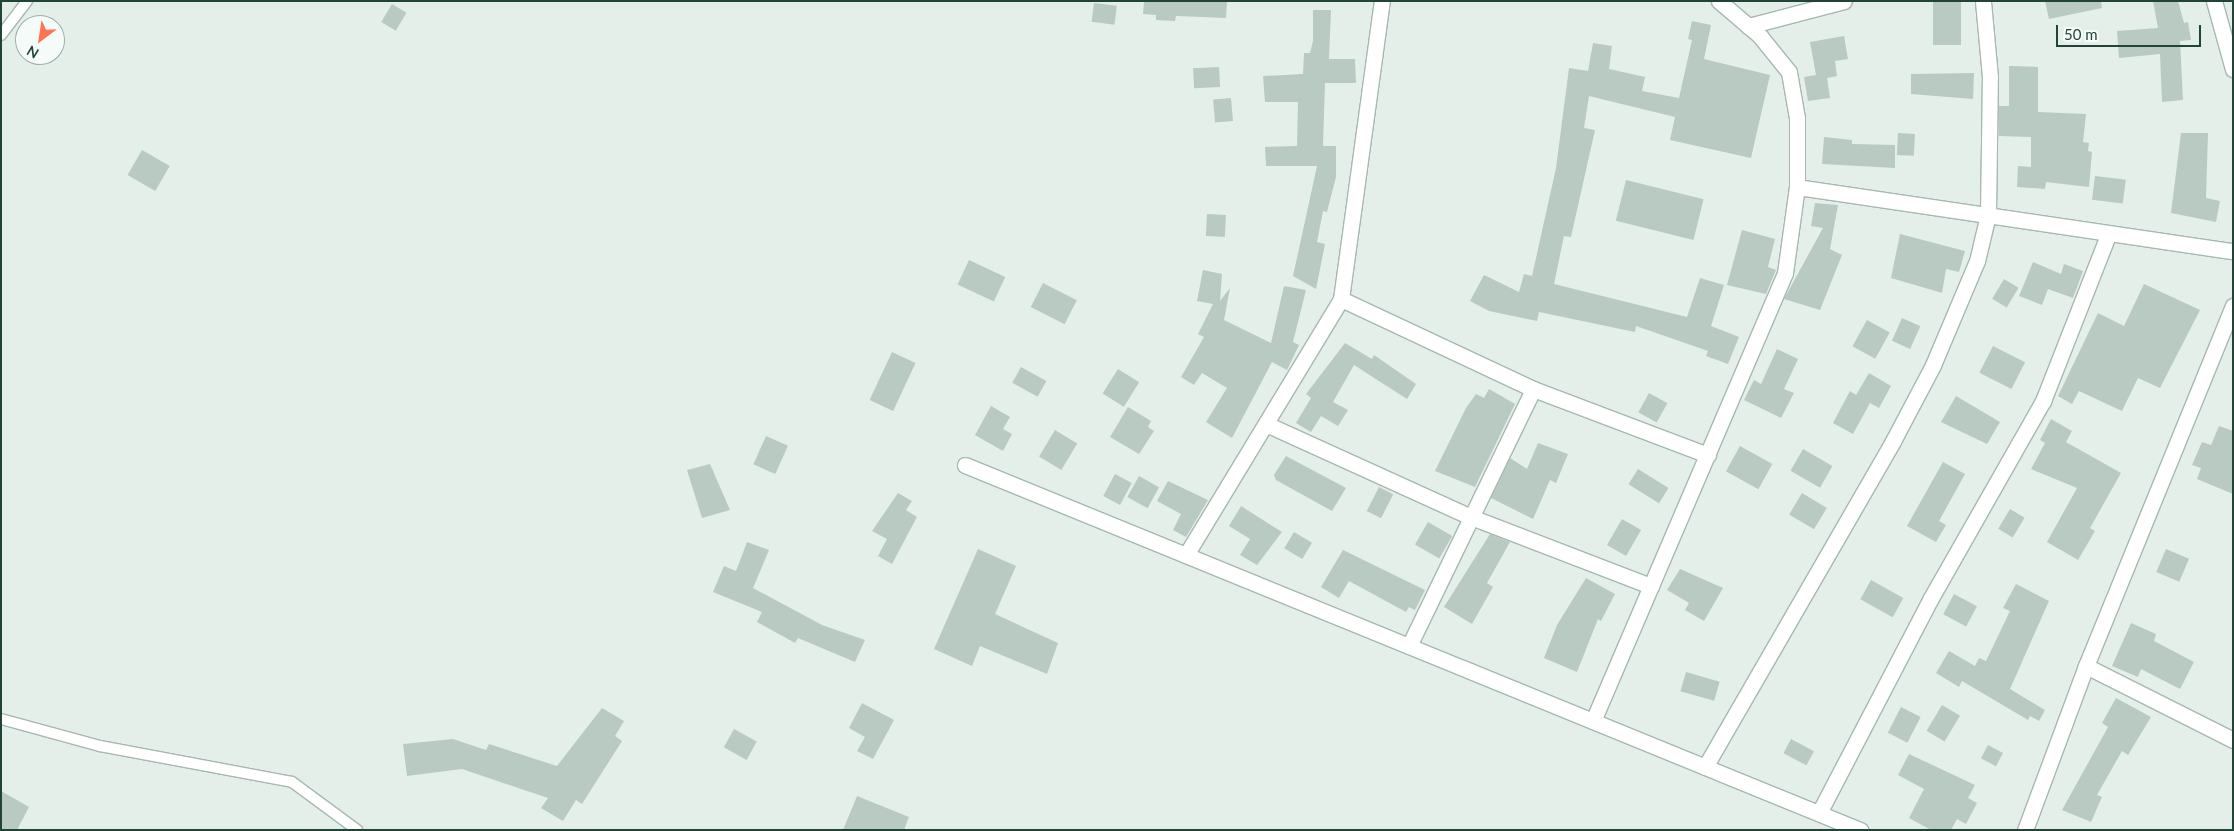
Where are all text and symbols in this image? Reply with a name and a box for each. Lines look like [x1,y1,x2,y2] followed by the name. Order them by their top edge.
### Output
[15,15,65,65] north arrow
[2059,15,2204,47] scale bar
[2064,25,2098,43] text: 50 m
[24,42,42,62] text: N

